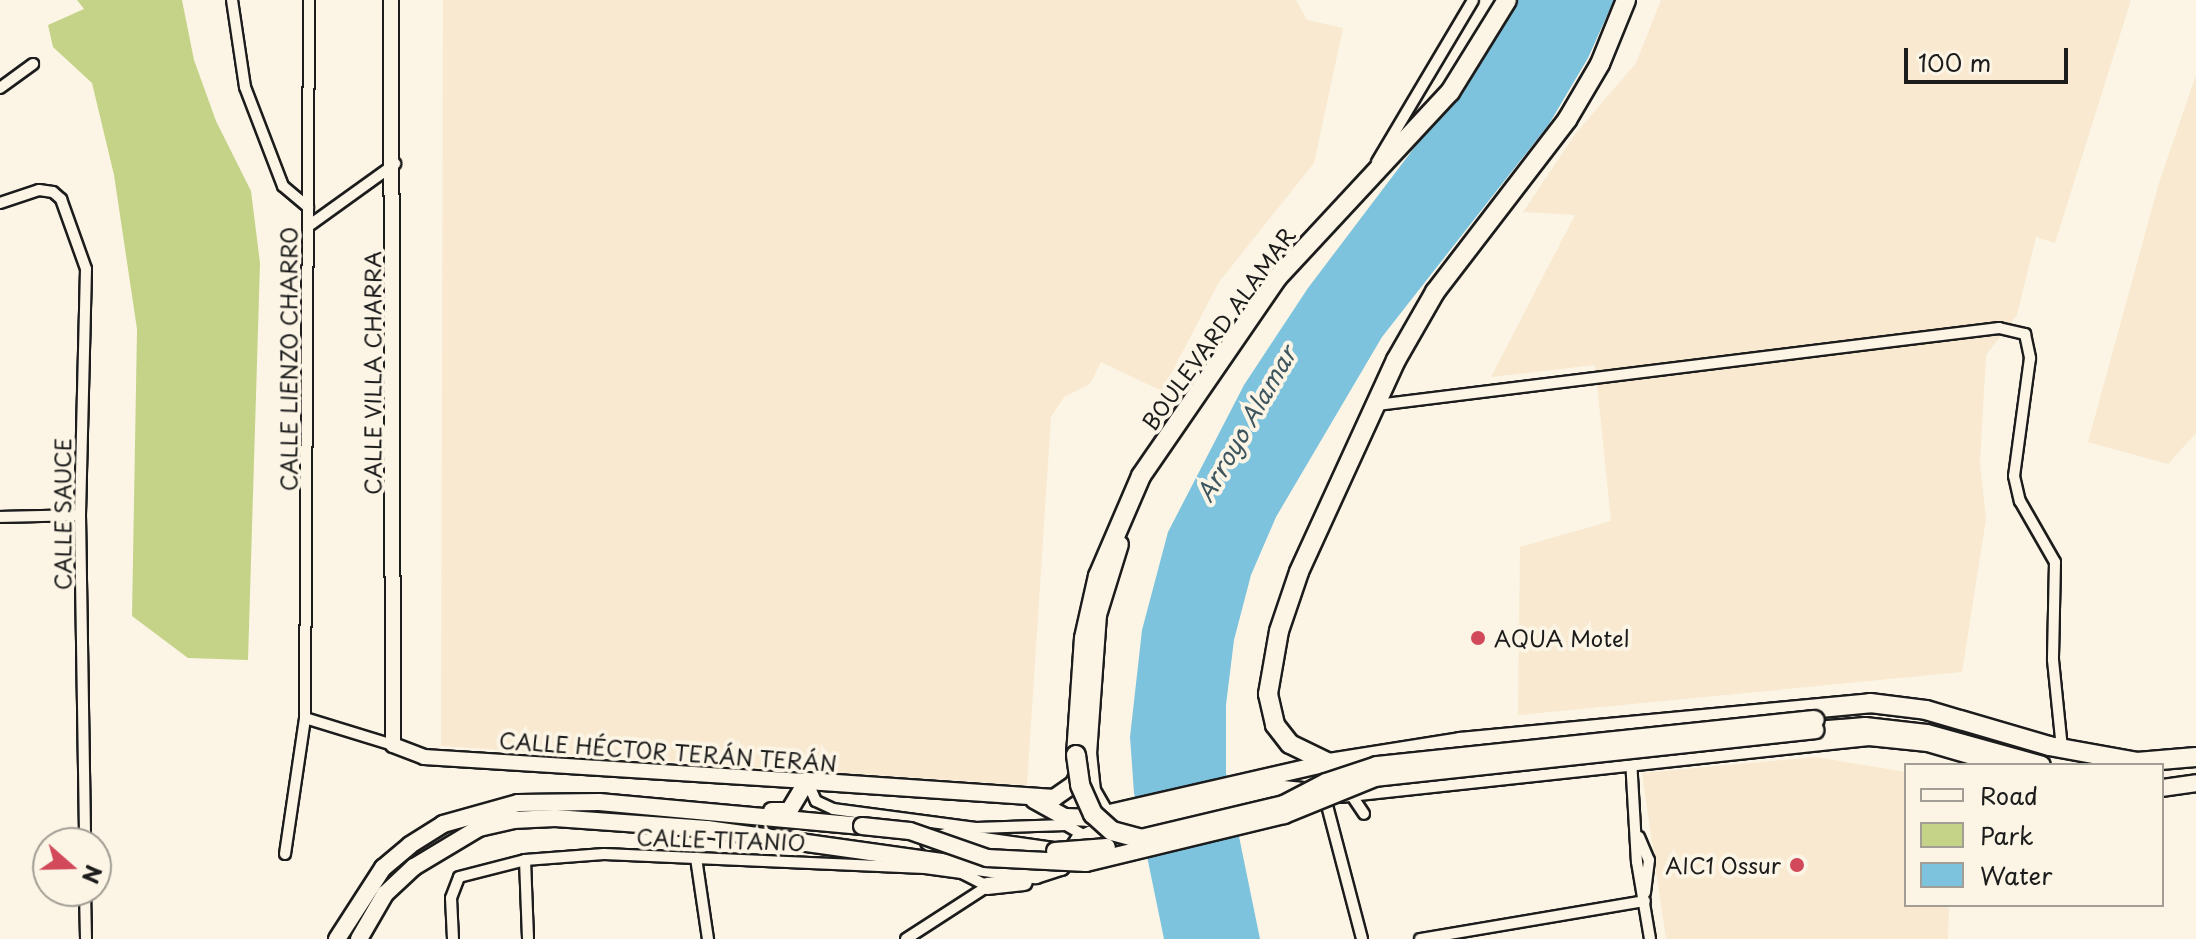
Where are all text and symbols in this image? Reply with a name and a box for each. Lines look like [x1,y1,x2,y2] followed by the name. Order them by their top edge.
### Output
[1908,32,2072,82] scale bar
[1918,44,1991,80] text: 100 m
[1136,222,1300,434] street label: BOULEVARD ALAMAR
[275,226,301,492] street label: CALLE LIENZO CHARRO
[359,249,385,497] street label: CALLE VILLA CHARRA
[1189,341,1303,507] water label: Arroyo Alamar
[49,435,75,593] street label: CALLE SAUCE
[1494,625,1628,651] place label: AQUA Motel
[1469,629,1487,647] marker: AQUA Motel
[496,726,840,776] street label: CALLE HÉCTOR TERÁN TERÁN
[1904,763,2164,907] legend
[1980,777,2038,813] text: Road
[1980,817,2034,853] text: Park
[634,823,808,855] street label: CALLE TITANIO
[32,827,112,907] north arrow
[1663,852,1781,878] place label: AIC1 Ossur
[1788,856,1806,874] marker: AIC1 Ossur
[1980,857,2052,893] text: Water
[75,861,112,889] text: N

